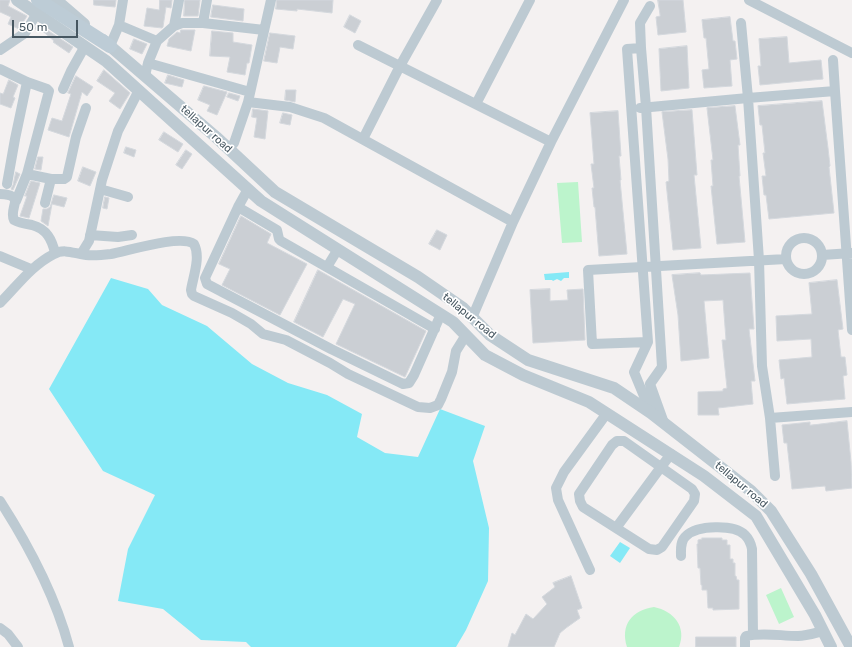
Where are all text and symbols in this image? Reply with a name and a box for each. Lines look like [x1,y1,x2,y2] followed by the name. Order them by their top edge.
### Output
[14,12,80,38] scale bar
[19,20,47,34] text: 50 m
[177,102,235,156] street label: tellapur road
[440,290,498,342] street label: tellapur road
[712,459,770,511] street label: tellapur road

